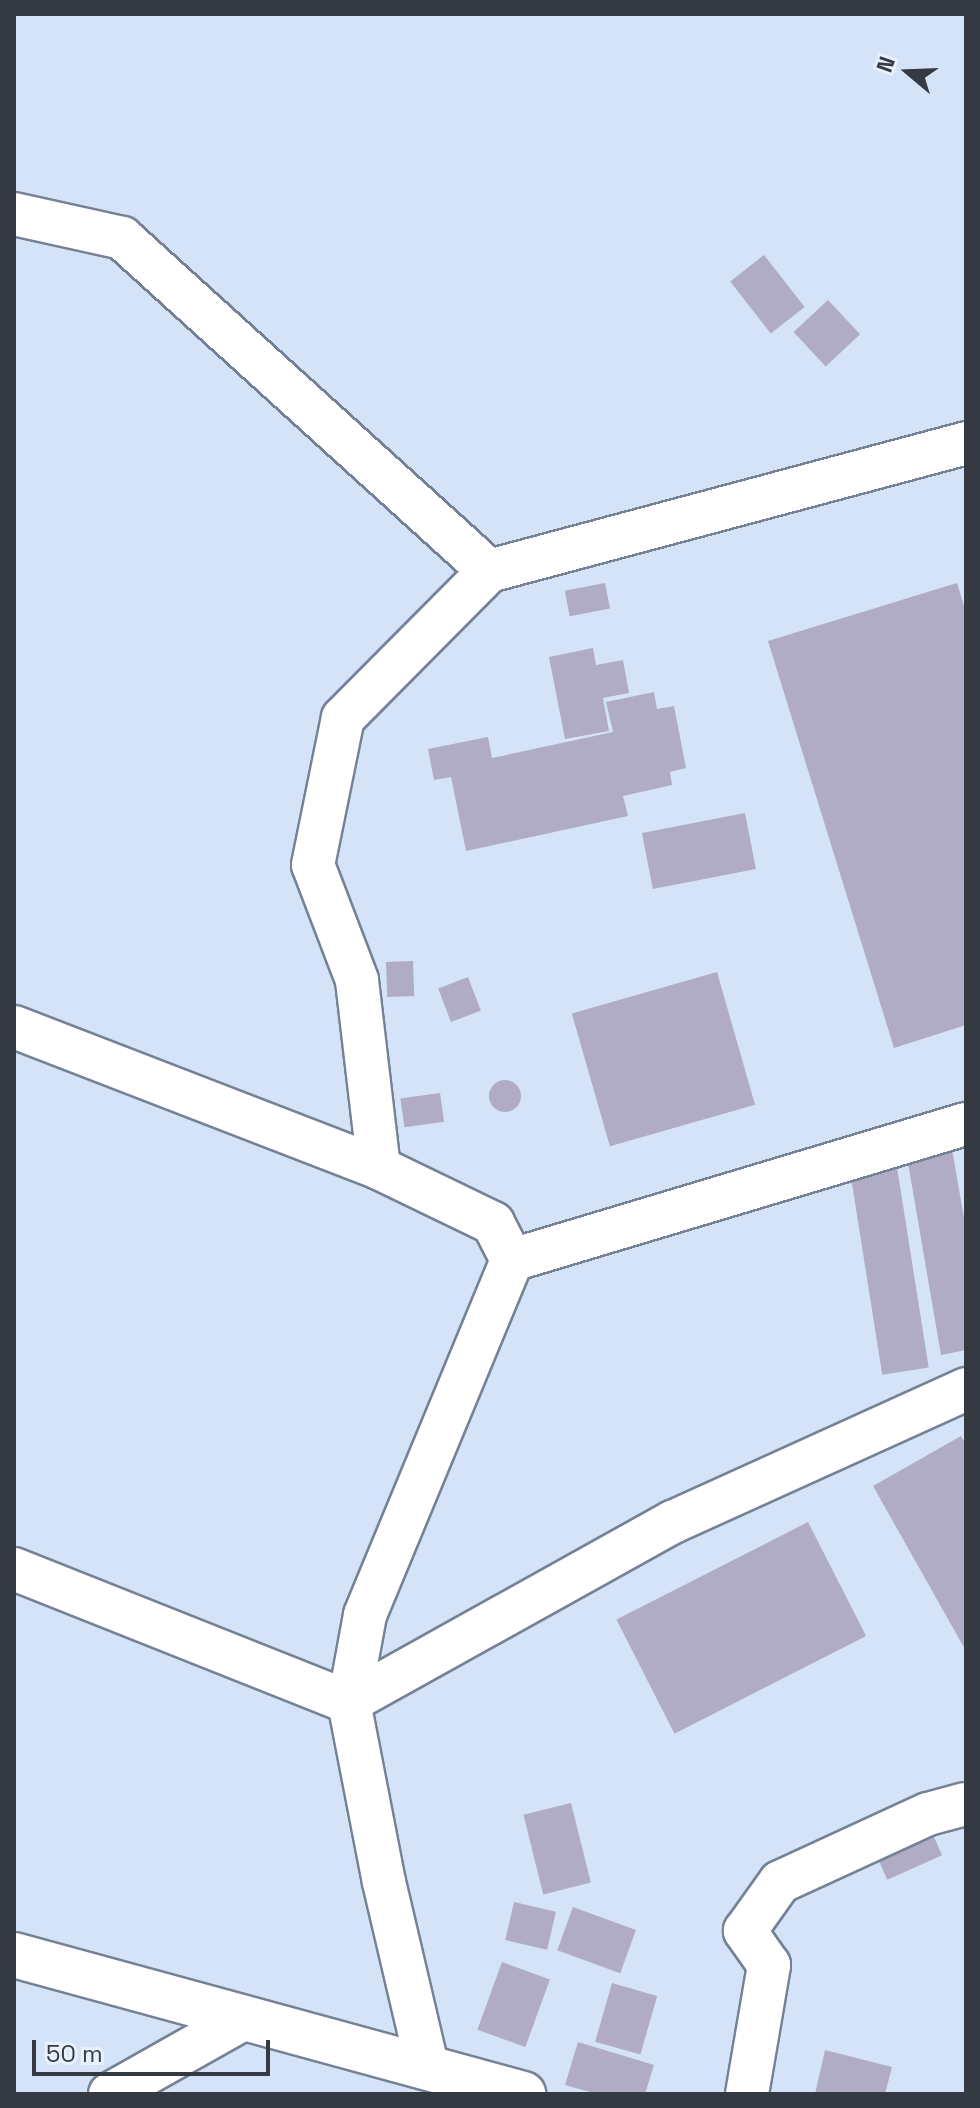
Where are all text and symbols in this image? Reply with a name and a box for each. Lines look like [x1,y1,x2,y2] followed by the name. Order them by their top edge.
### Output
[868,32,948,112] north arrow
[870,53,901,76] text: N
[36,2024,274,2074] scale bar
[46,2038,103,2069] text: 50 m

